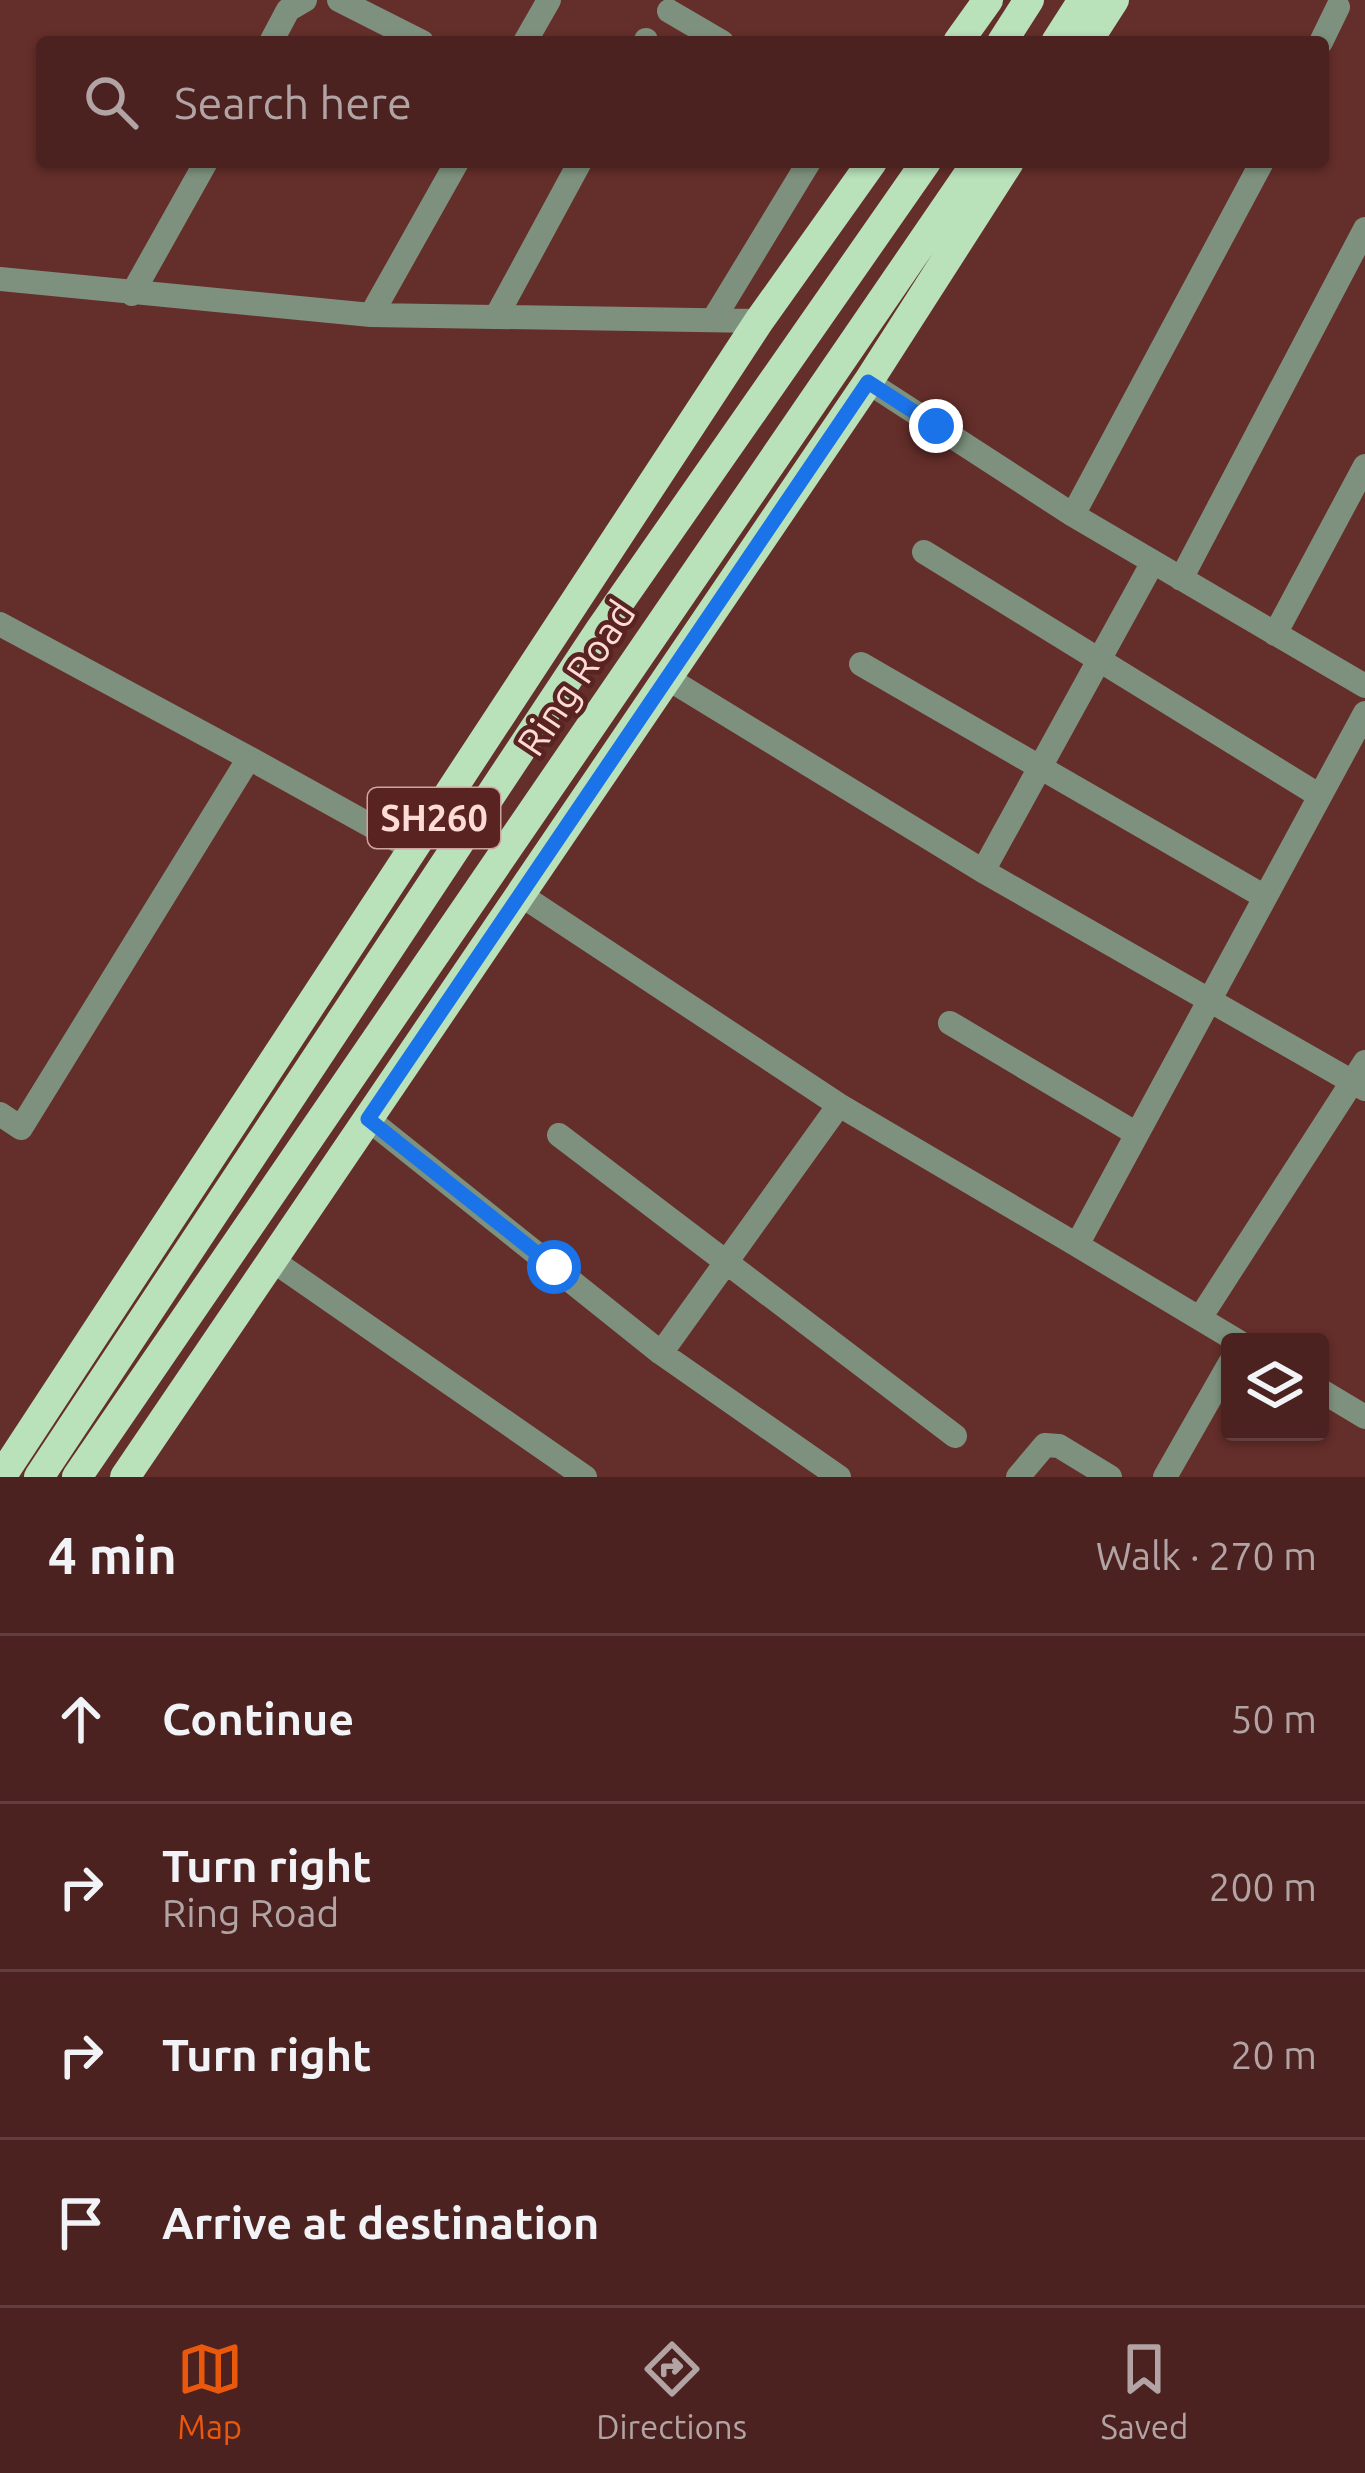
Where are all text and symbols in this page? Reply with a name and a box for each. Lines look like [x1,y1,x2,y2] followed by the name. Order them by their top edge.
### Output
[36,36,1329,168] search box
[78,69,144,135] icon: search
[174,77,412,128] text: Search here
[909,399,963,453] route end
[508,592,643,763] street label: Ring Road
[368,788,500,848] road number: SH260
[527,1240,581,1294] route start
[1221,1333,1329,1441] map controls
[1221,1333,1329,1441] button: layers
[48,1526,177,1584] text: 4 min
[1096,1534,1317,1577] text: Walk · 270 m
[48,1686,114,1752] icon: ahead
[162,1693,354,1744] text: Continue
[1230,1697,1317,1740] text: 50 m
[162,1840,371,1891] text: Turn right
[48,1854,114,1920] icon: right
[1208,1865,1317,1908] text: 200 m
[162,1891,339,1934] text: Ring Road
[48,2022,114,2088] icon: right
[162,2029,371,2080] text: Turn right
[1230,2033,1317,2076] text: 20 m
[48,2190,114,2256] icon: arrive
[162,2197,599,2248] text: Arrive at destination
[177,2336,243,2445] tab: Map
[596,2336,747,2445] tab: Directions
[1100,2336,1188,2445] tab: Saved

